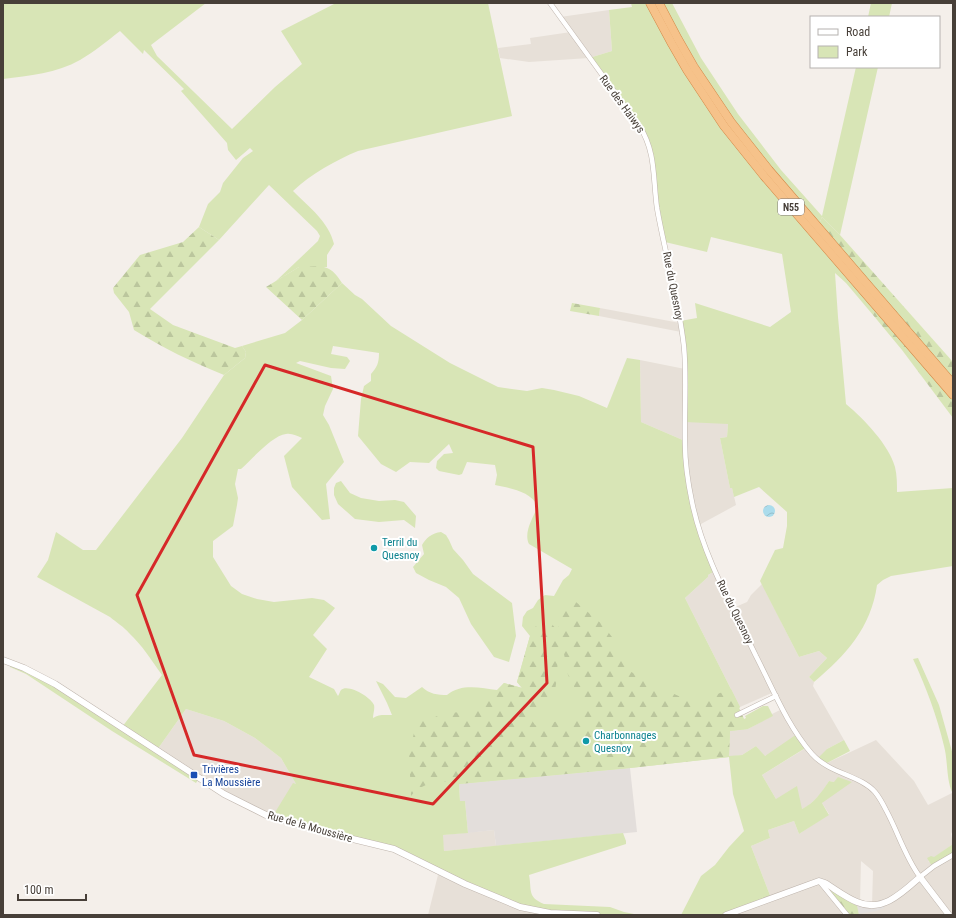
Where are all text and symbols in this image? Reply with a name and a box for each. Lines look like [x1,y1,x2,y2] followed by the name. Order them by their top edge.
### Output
[810,16,940,68] legend
[846,25,870,39] text: Road
[846,45,868,59] text: Park
[597,73,647,135] street label: Rue des Haiwys
[778,199,804,215] road number: N55
[660,251,686,322] street label: Rue du Quesnoy
[382,536,420,562] place label: Terril du Quesnoy
[369,543,379,553] marker: Terril du Quesnoy
[714,578,756,646] street label: Rue du Quesnoy
[594,729,657,755] place label: Charbonnages Quesnoy
[581,736,591,746] marker: Charbonnages Quesnoy
[202,763,260,789] place label: Trivières La Moussière
[189,770,199,780] marker: Trivières La Moussière
[266,809,354,845] street label: Rue de la Moussière
[18,876,86,902] scale bar
[24,883,54,897] text: 100 m

